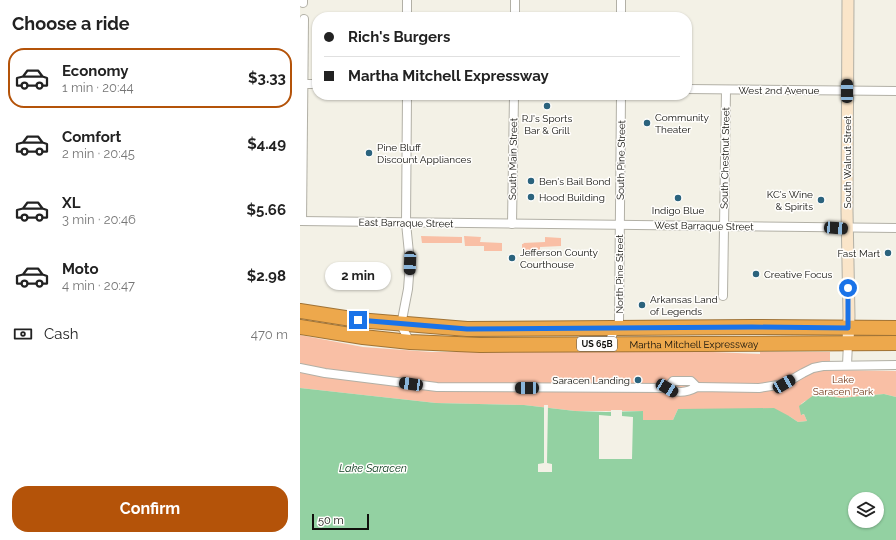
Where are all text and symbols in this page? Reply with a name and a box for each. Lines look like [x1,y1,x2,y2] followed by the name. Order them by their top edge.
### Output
[12,13,130,34] text: Choose a ride
[348,28,450,46] text: Rich's Burgers
[14,60,50,96] icon: car
[62,62,129,80] text: Economy
[348,67,549,85] text: Martha Mitchell Expressway
[248,69,286,87] text: $3.33
[841,79,853,103] car
[62,80,134,95] text: 1 min · 20:44
[739,85,820,96] street label: West 2nd Avenue
[542,101,552,111] marker: RJ's Sports Bar & Grill
[719,106,731,209] street label: South Chestnut Street
[655,112,709,135] place label: Community Theater
[522,113,572,136] place label: RJ's Sports Bar & Grill
[842,115,853,208] street label: South Walnut Street
[507,117,519,200] street label: South Main Street
[642,118,652,128] marker: Community Theater
[615,119,627,200] street label: South Pine Street
[14,126,50,162] icon: car
[62,128,121,146] text: Comfort
[247,135,286,153] text: $4.49
[377,142,471,165] place label: Pine Bluff Discount Appliances
[62,146,135,161] text: 2 min · 20:45
[364,148,374,158] marker: Pine Bluff Discount Appliances
[526,176,536,186] marker: Ben's Bail Bond
[539,176,610,187] place label: Ben's Bail Bond
[767,189,813,212] place label: KC's Wine & Spirits
[14,192,50,228] icon: car
[526,192,536,202] marker: Hood Building
[539,192,605,203] place label: Hood Building
[673,193,683,203] marker: Indigo Blue
[62,194,80,212] text: XL
[816,195,826,205] marker: KC's Wine & Spirits
[247,201,286,219] text: $5.66
[652,205,704,216] place label: Indigo Blue
[62,212,136,227] text: 3 min · 20:46
[358,217,454,229] street label: East Barraque Street
[654,220,754,232] street label: West Barraque Street
[824,221,848,235] car
[614,234,625,314] street label: North Pine Street
[520,247,599,270] place label: Jefferson County Courthouse
[838,248,881,259] place label: Fast Mart
[883,248,893,258] marker: Fast Mart
[404,251,416,275] car
[507,253,517,263] marker: Jefferson County Courthouse
[14,258,50,294] icon: car
[62,260,99,278] text: Moto
[325,262,391,290] callout: 2 min
[247,267,286,285] text: $2.98
[341,268,375,283] text: 2 min
[751,269,761,279] marker: Creative Focus
[764,269,833,280] place label: Creative Focus
[62,278,135,293] text: 4 min · 20:47
[839,279,857,297] route start
[650,294,718,317] place label: Arkansas Land of Legends
[637,300,647,310] marker: Arkansas Land of Legends
[349,311,367,329] route end
[12,323,34,345] icon: cash
[44,325,78,343] text: Cash
[251,327,288,342] text: 470 m
[577,337,617,351] road number: US 65B
[629,338,759,350] street label: Martha Mitchell Expressway
[771,373,797,395] car
[813,374,874,397] park label: Lake Saracen Park
[552,375,630,386] place label: Saracen Landing
[633,375,643,385] marker: Saracen Landing
[398,376,424,392] car
[654,377,680,399] car
[515,382,539,394] car
[339,462,407,475] water label: Lake Saracen
[12,486,288,532] button: Confirm
[848,492,884,528] map controls
[848,492,884,528] button: layers
[312,512,369,531] scale bar
[318,514,344,527] text: 50 m

